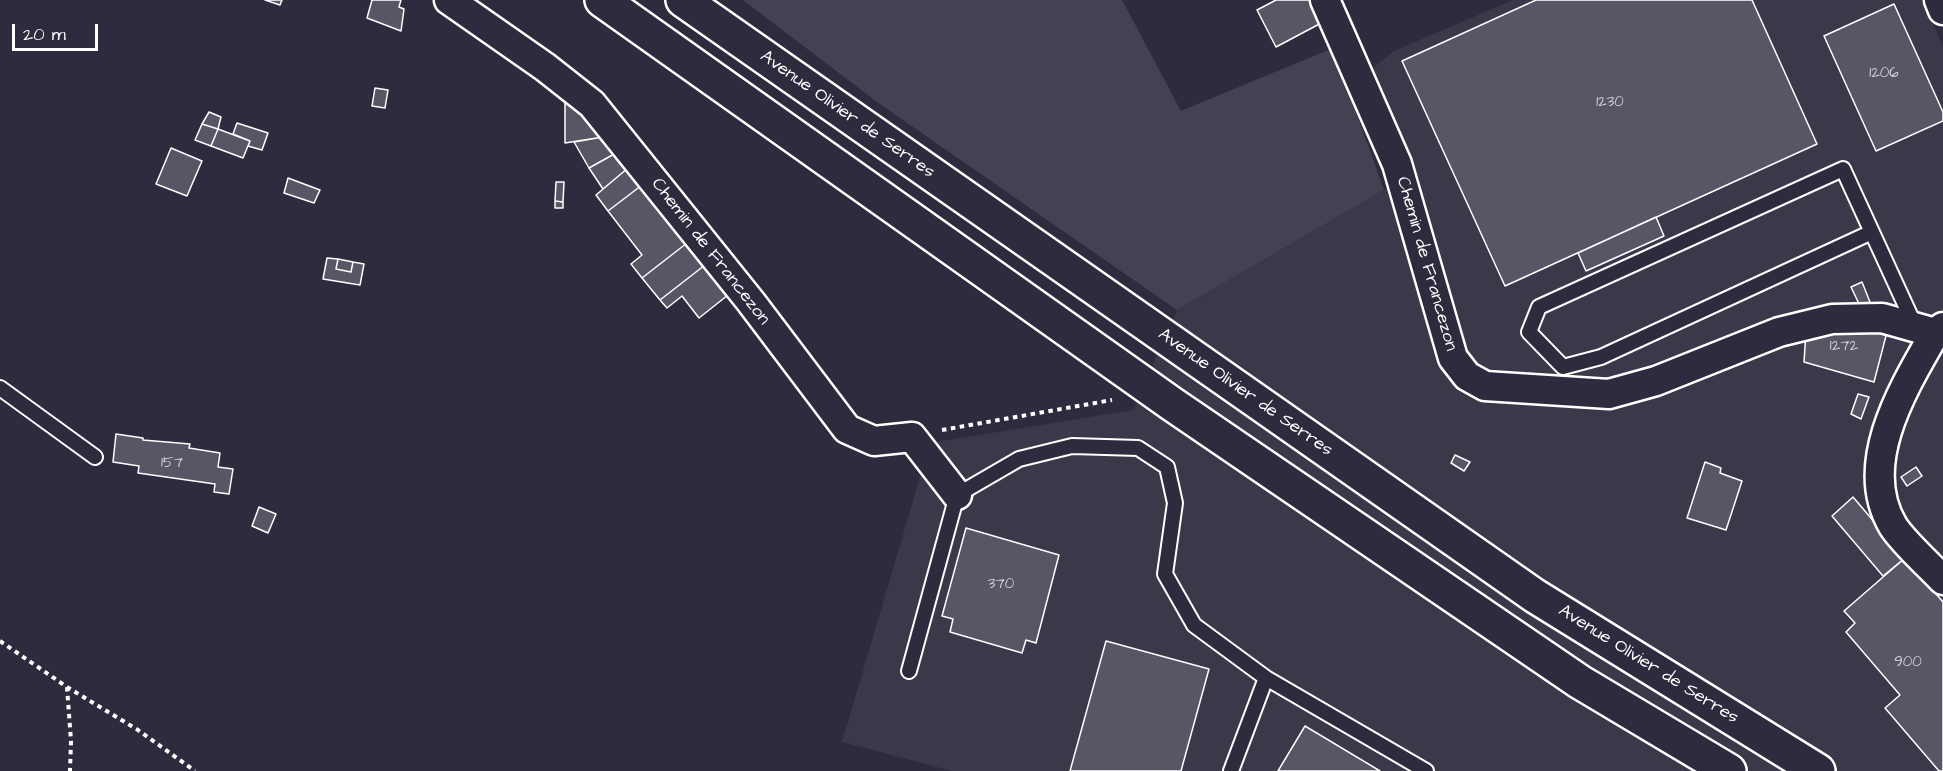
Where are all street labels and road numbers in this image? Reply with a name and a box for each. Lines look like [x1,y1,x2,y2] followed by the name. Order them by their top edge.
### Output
[755,46,939,184] street label: Avenue Olivier de Serres
[646,174,774,330] street label: Chemin de Francezon
[1391,174,1461,354] street label: Chemin de Francezon
[1153,324,1337,462] street label: Avenue Olivier de Serres
[1554,601,1742,729] street label: Avenue Olivier de Serres

